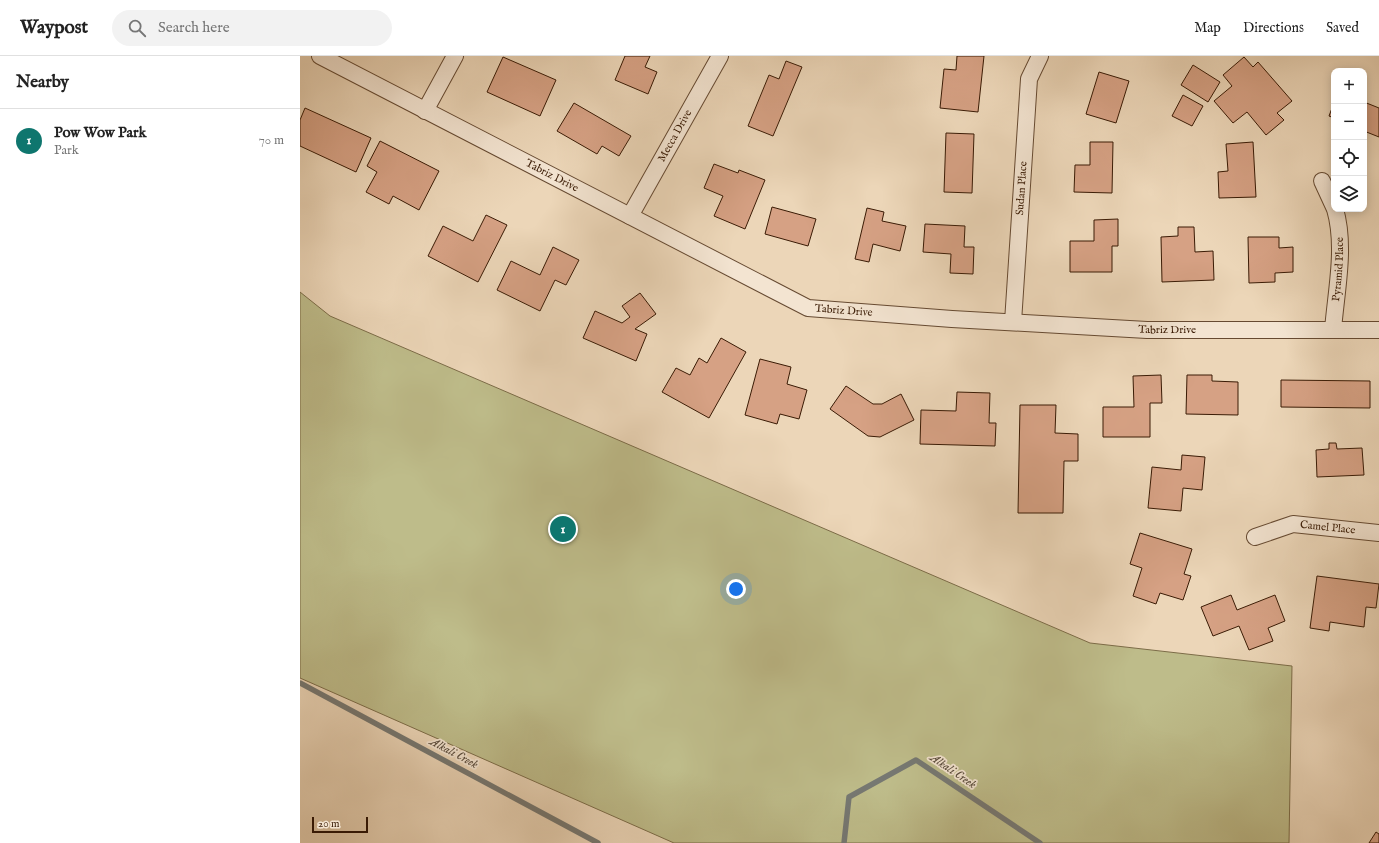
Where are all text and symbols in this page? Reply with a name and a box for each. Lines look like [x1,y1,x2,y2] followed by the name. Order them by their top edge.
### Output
[112,10,392,46] search box
[20,16,88,40] text: Waypost
[126,17,148,39] icon: search
[158,18,230,37] text: Search here
[1194,19,1221,37] text: Map
[1243,19,1304,37] text: Directions
[1326,19,1359,37] text: Saved
[1331,68,1367,212] map controls
[1331,68,1367,104] button: +
[16,72,69,93] text: Nearby
[1331,104,1367,140] button: −
[655,107,695,164] street label: Mecca Drive
[54,123,147,142] text: Pow Wow Park
[27,132,31,149] text: 1
[259,132,284,149] text: 70 m
[1331,140,1367,176] button: locate
[54,142,79,159] text: Park
[523,156,581,195] street label: Tabriz Drive
[1013,161,1031,216] street label: Sudan Place
[1331,176,1367,212] button: layers
[1329,237,1347,302] street label: Pyramid Place
[814,302,873,320] street label: Tabriz Drive
[1138,323,1196,337] street label: Tabriz Drive
[550,514,576,544] pin: 1
[1299,518,1356,537] street label: Camel Place
[726,579,746,599] your location
[425,733,481,772] water label: Alkali Creek
[925,749,979,792] water label: Alkali Creek
[312,815,368,834] scale bar
[318,817,339,831] text: 20 m

